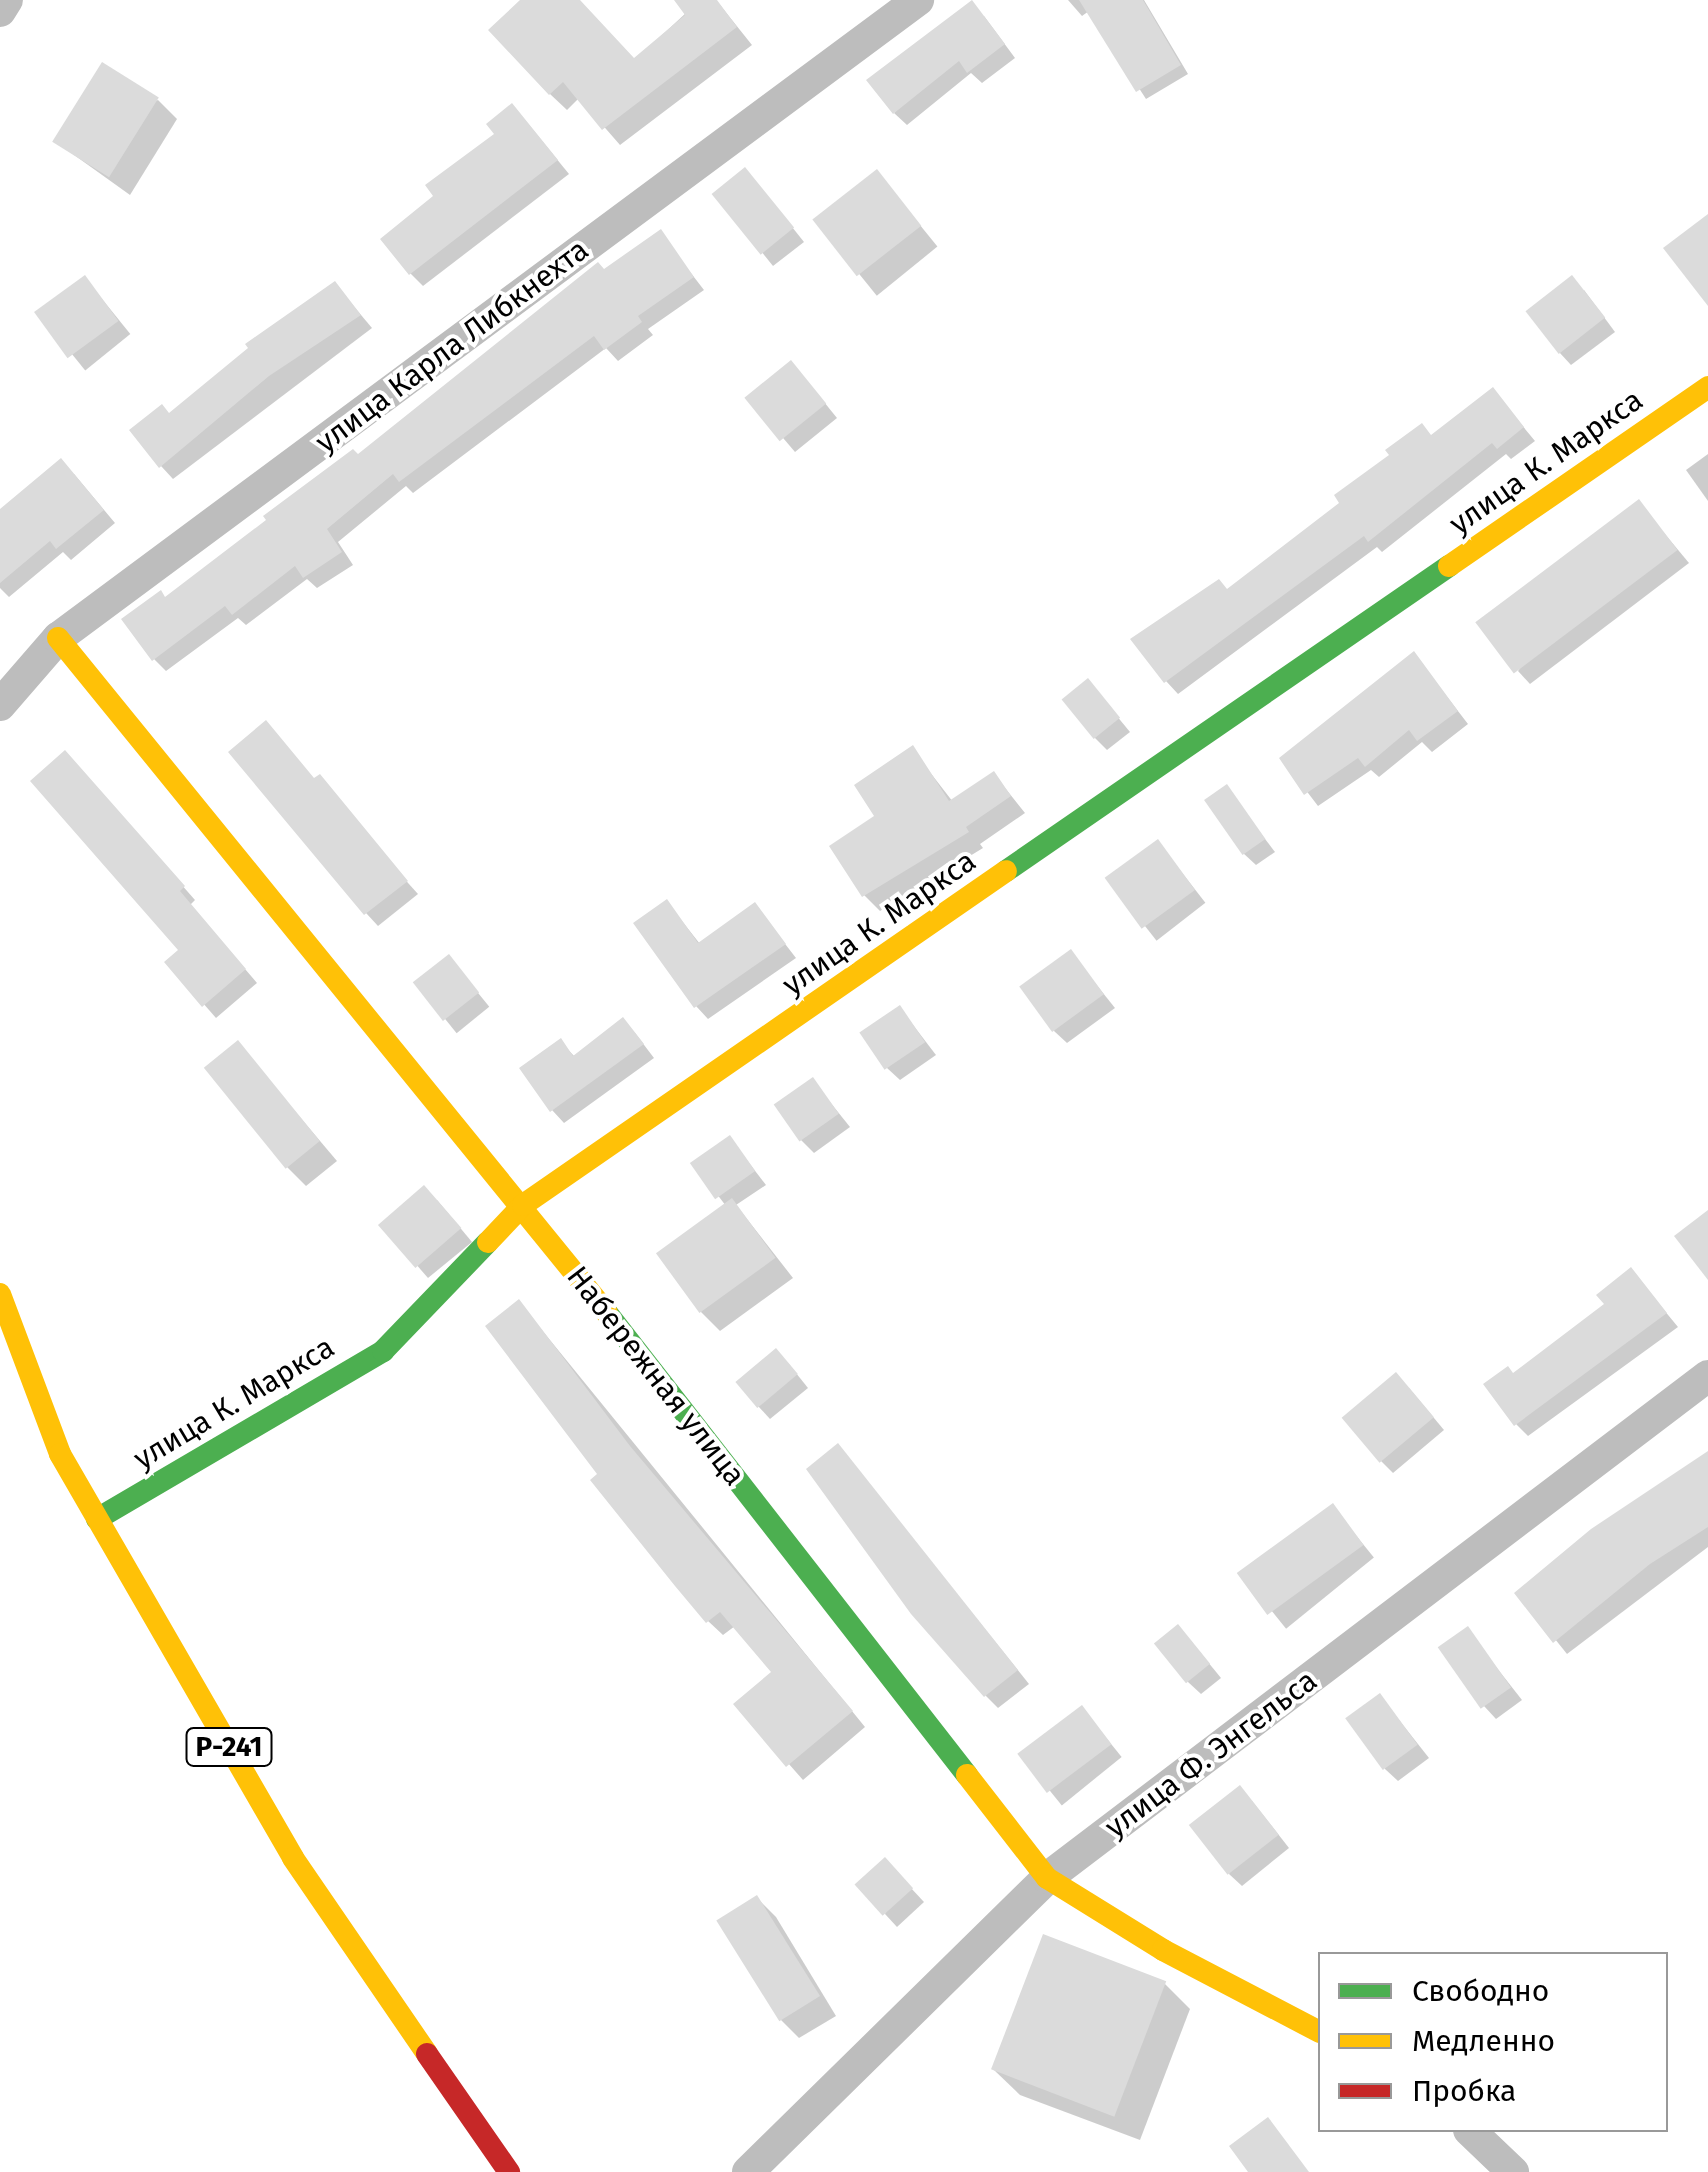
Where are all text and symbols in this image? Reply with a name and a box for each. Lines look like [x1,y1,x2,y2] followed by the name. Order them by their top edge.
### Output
[309,232,595,460] street label: улица Карла Либкнехта
[1443,382,1649,542] street label: улица К. Маркса
[776,843,982,1003] street label: улица К. Маркса
[559,1259,753,1493] street label: Набережная улица
[127,1329,341,1477] street label: улица К. Маркса
[1098,1663,1324,1845] street label: улица Ф. Энгельса
[184,1724,274,1770] road number: Р-241
[1318,1952,1668,2132] legend
[1412,1973,1549,2009] text: Свободно
[1412,2023,1555,2059] text: Медленно
[1412,2073,1516,2109] text: Пробка

